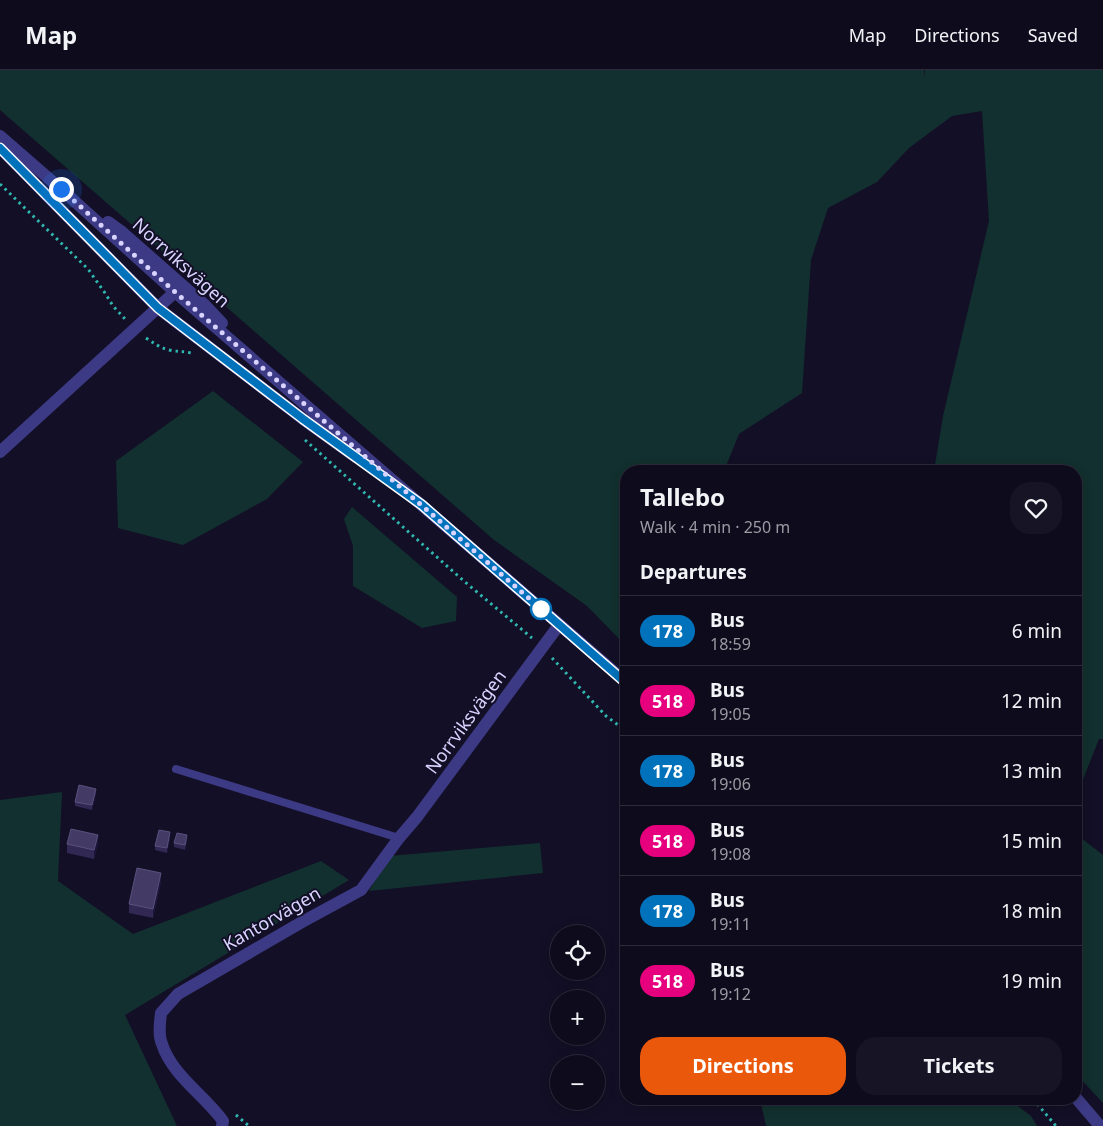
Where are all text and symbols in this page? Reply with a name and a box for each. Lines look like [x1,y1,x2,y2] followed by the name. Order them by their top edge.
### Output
[25,18,77,51] text: Map
[849,23,886,47] text: Map
[914,23,1000,47] text: Directions
[1028,23,1078,47] text: Saved
[49,177,74,202] your location
[128,212,235,312] street label: Norrviksvägen
[640,480,725,513] text: Tallebo
[1010,482,1062,534] button: heart
[640,516,790,538] text: Walk · 4 min · 250 m
[640,559,747,585] text: Departures
[530,598,552,620] unlabelled marker
[710,607,745,633] text: Bus
[1012,618,1062,644] text: 6 min
[652,619,683,643] text: 178
[710,633,751,655] text: 18:59
[419,665,511,778] street label: Norrviksvägen
[710,677,745,703] text: Bus
[1001,688,1062,714] text: 12 min
[652,689,683,713] text: 518
[710,703,751,725] text: 19:05
[710,747,745,773] text: Bus
[1001,758,1062,784] text: 13 min
[652,759,683,783] text: 178
[710,773,751,795] text: 19:06
[710,817,745,843] text: Bus
[1001,828,1062,854] text: 15 min
[652,829,683,853] text: 518
[710,843,751,865] text: 19:08
[218,881,325,956] street label: Kantorvägen
[710,887,745,913] text: Bus
[1001,898,1062,924] text: 18 min
[652,899,683,923] text: 178
[710,913,751,935] text: 19:11
[550,925,605,1110] map controls
[550,925,605,980] button: locate
[710,957,745,983] text: Bus
[1001,968,1062,994] text: 19 min
[652,969,683,993] text: 518
[710,983,751,1005] text: 19:12
[550,990,605,1045] button: +
[640,1037,846,1095] button: Directions
[856,1037,1062,1095] button: Tickets
[550,1055,605,1110] button: −

